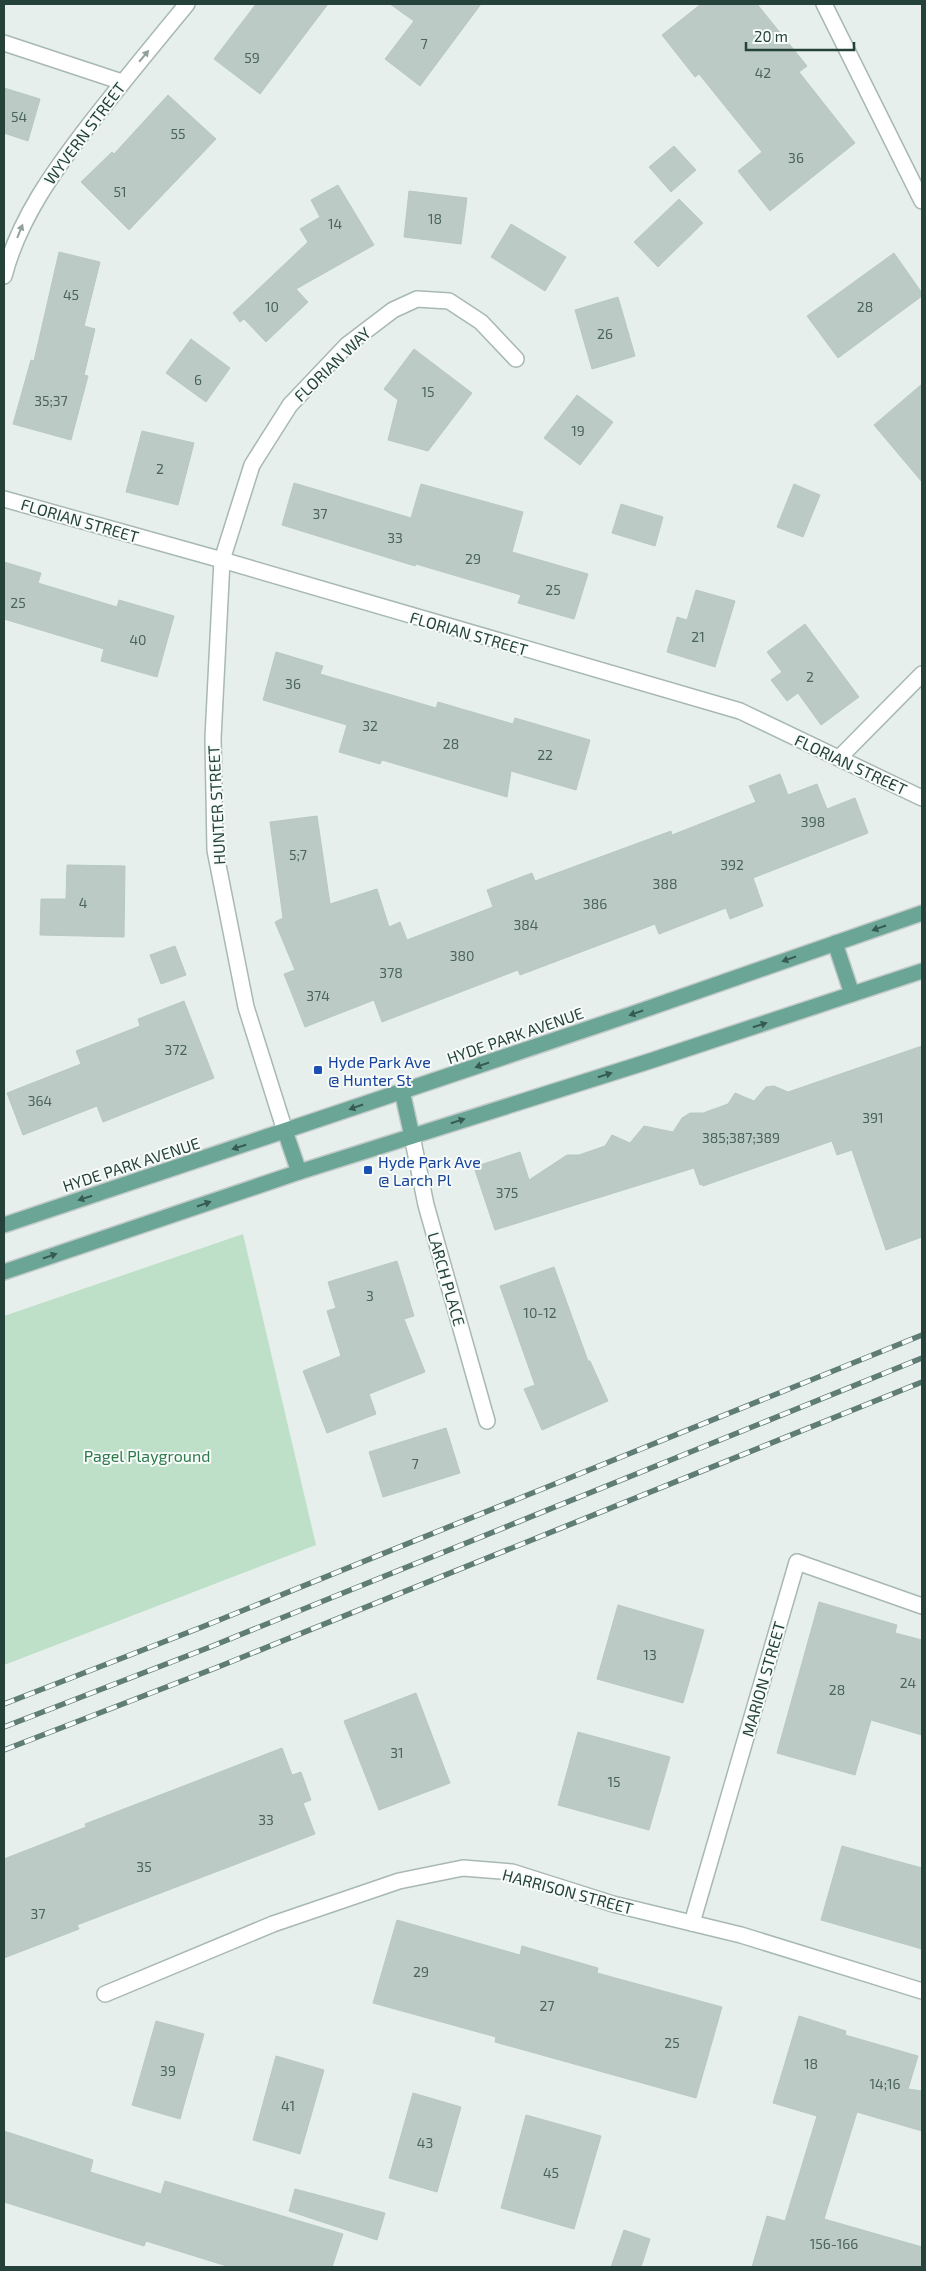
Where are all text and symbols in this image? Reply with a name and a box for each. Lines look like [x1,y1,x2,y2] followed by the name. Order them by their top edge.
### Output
[746,20,854,52] scale bar
[754,27,788,45] text: 20 m
[420,35,428,52] house number: 7
[138,49,149,62] one-way arrow
[244,49,260,66] house number: 59
[755,64,771,81] house number: 42
[39,78,129,188] street label: WYVERN STREET
[11,108,27,125] house number: 54
[170,125,186,142] house number: 55
[788,149,804,166] house number: 36
[113,183,127,200] house number: 51
[428,210,442,227] house number: 18
[328,215,342,232] house number: 14
[17,224,25,238] one-way arrow
[63,286,79,303] house number: 45
[265,298,279,315] house number: 10
[857,298,873,315] house number: 28
[290,323,374,405] street label: FLORIAN WAY
[597,325,613,342] house number: 26
[194,371,202,388] house number: 6
[421,383,435,400] house number: 15
[34,392,68,409] house number: 35;37
[571,422,585,439] house number: 19
[156,460,164,477] house number: 2
[19,494,141,546] street label: FLORIAN STREET
[313,505,327,522] house number: 37
[387,529,403,546] house number: 33
[465,550,481,567] house number: 29
[545,581,561,598] house number: 25
[10,594,26,611] house number: 25
[408,607,530,659] street label: FLORIAN STREET
[691,628,705,645] house number: 21
[129,631,147,648] house number: 40
[806,668,814,685] house number: 2
[285,675,301,692] house number: 36
[362,717,378,734] house number: 32
[792,730,910,798] street label: FLORIAN STREET
[443,735,459,752] house number: 28
[203,745,229,865] street label: HUNTER STREET
[537,746,553,763] house number: 22
[801,813,825,830] house number: 398
[289,846,307,863] house number: 5;7
[720,856,744,873] house number: 392
[653,875,677,892] house number: 388
[79,894,87,911] house number: 4
[583,895,607,912] house number: 386
[514,916,538,933] house number: 384
[871,925,886,932] one-way arrow
[450,947,474,964] house number: 380
[781,955,796,963] one-way arrow
[379,964,403,981] house number: 378
[306,987,330,1004] house number: 374
[444,1003,586,1067] street label: HYDE PARK AVENUE
[628,1009,643,1017] one-way arrow
[752,1020,767,1028] one-way arrow
[165,1041,188,1058] house number: 372
[328,1052,431,1089] place label: Hyde Park Ave @ Hunter St
[474,1061,489,1069] one-way arrow
[312,1064,324,1076] marker: Hyde Park Ave @ Hunter St
[598,1070,613,1078] one-way arrow
[28,1092,52,1109] house number: 364
[348,1104,363,1111] one-way arrow
[862,1109,884,1126] house number: 391
[451,1116,466,1124] one-way arrow
[702,1129,780,1146] house number: 385;387;389
[60,1133,202,1195] street label: HYDE PARK AVENUE
[231,1143,246,1151] one-way arrow
[378,1152,481,1189] place label: Hyde Park Ave @ Larch Pl
[362,1164,374,1176] marker: Hyde Park Ave @ Larch Pl
[496,1184,518,1201] house number: 375
[77,1195,92,1202] one-way arrow
[197,1200,212,1208] one-way arrow
[424,1230,470,1328] street label: LARCH PLACE
[43,1252,58,1260] one-way arrow
[366,1287,374,1304] house number: 3
[523,1304,557,1321] house number: 10-12
[84,1446,210,1465] park label: Pagel Playground
[411,1455,419,1472] house number: 7
[737,1619,789,1739] street label: MARION STREET
[643,1646,657,1663] house number: 13
[900,1674,916,1691] house number: 24
[829,1681,845,1698] house number: 28
[390,1744,404,1761] house number: 31
[607,1773,621,1790] house number: 15
[258,1811,274,1828] house number: 33
[136,1858,152,1875] house number: 35
[501,1864,635,1918] street label: HARRISON STREET
[31,1905,45,1922] house number: 37
[413,1963,429,1980] house number: 29
[539,1997,555,2014] house number: 27
[664,2034,680,2051] house number: 25
[804,2055,818,2072] house number: 18
[160,2062,176,2079] house number: 39
[869,2075,901,2092] house number: 14;16
[281,2097,295,2114] house number: 41
[417,2134,433,2151] house number: 43
[543,2164,559,2181] house number: 45
[810,2235,858,2252] house number: 156-166

